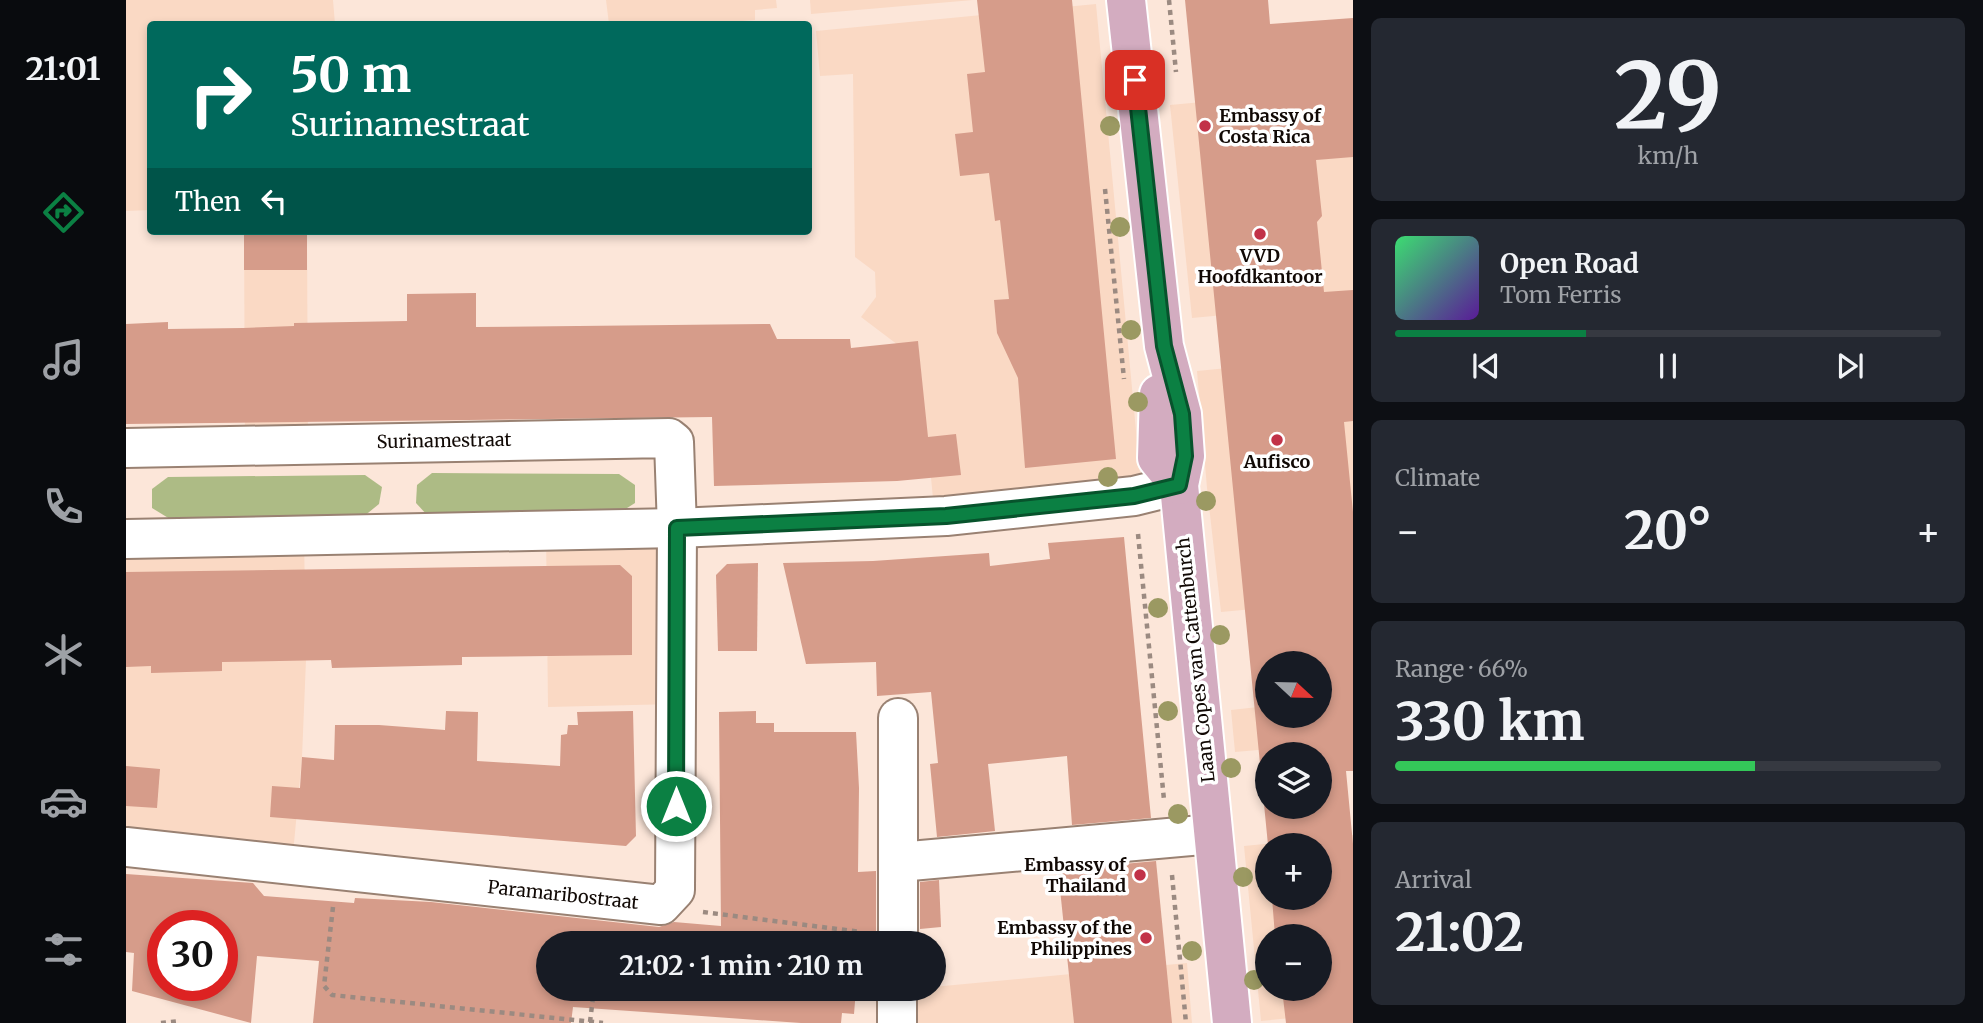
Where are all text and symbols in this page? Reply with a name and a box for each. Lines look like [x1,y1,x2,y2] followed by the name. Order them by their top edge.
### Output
[1614,38,1722,153] text: 29
[290,44,411,105] text: 50 m
[25,49,101,89] text: 21:01
[175,49,266,140] icon: right
[1105,50,1165,110] pin
[1116,61,1154,99] icon: arrive
[1219,104,1322,148] place label: Embassy of Costa Rica
[290,105,530,145] text: Surinamestraat
[1197,118,1213,134] marker: Embassy of Costa Rica
[1638,141,1698,170] text: km/h
[255,182,293,220] icon: left
[175,185,241,218] text: Then
[39,188,88,237] icon: directions
[1252,226,1268,242] marker: VVD Hoofdkantoor
[1197,244,1323,288] place label: VVD Hoofdkantoor
[1500,247,1639,280] text: Open Road
[1500,280,1622,309] text: Tom Ferris
[39,335,88,384] icon: music
[1467,347,1505,385] icon: previous
[1649,347,1687,385] icon: pause
[1831,347,1869,385] icon: next
[376,428,512,453] street label: Surinamestraat
[1269,432,1285,448] marker: Aufisco
[1243,450,1311,473] place label: Aufisco
[1395,463,1480,492] text: Climate
[39,482,88,531] icon: phone
[1624,498,1712,563] text: 20°
[1395,508,1420,555] text: −
[1916,508,1941,555] text: +
[1171,536,1220,784] street label: Laan Copes van Cattenburch
[39,630,88,679] icon: climate
[1255,651,1332,728] north arrow
[1255,651,1332,1001] map controls
[1395,654,1528,683] text: Range · 66%
[1395,689,1585,754] text: 330 km
[1255,742,1332,819] button: layers
[639,769,713,843] position arrow
[39,777,88,826] icon: car
[1255,833,1332,910] button: +
[1024,853,1127,897] place label: Embassy of Thailand
[1395,865,1472,894] text: Arrival
[1132,867,1148,883] marker: Embassy of Thailand
[486,875,640,914] street label: Paramaribostraat
[1395,900,1524,965] text: 21:02
[147,910,238,1001] speed limit sign: 30
[997,916,1132,960] place label: Embassy of the Philippines
[1255,924,1332,1001] button: −
[39,925,88,974] icon: filters
[1138,930,1154,946] marker: Embassy of the Philippines
[619,949,863,982] text: 21:02 · 1 min · 210 m

